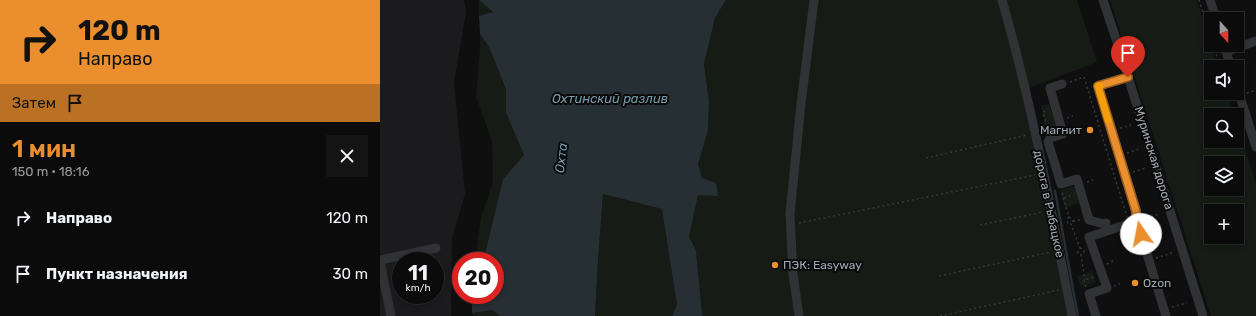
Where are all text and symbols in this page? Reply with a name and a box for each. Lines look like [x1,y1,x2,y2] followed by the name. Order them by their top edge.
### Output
[1204,12,1244,52] north arrow
[1204,12,1244,244] map controls
[78,14,161,47] text: 120 m
[12,16,64,68] icon: right
[1111,36,1145,77] pin
[1117,42,1139,64] icon: arrive
[78,48,153,70] text: Направо
[1204,60,1244,100] button: sound
[552,91,668,106] water label: Охтинский разлив
[64,92,86,114] icon: arrive
[12,94,56,112] text: Затем
[1132,105,1176,211] street label: Муринская дорога
[1204,108,1244,148] button: search
[1040,123,1082,137] place label: Магнит
[1085,125,1095,135] marker: Магнит
[12,135,76,163] text: 1 мин
[326,135,368,177] button: close
[552,142,570,174] water label: Охта
[1031,149,1067,259] street label: дорога в Рыбацкое
[1204,156,1244,196] button: layers
[12,164,90,179] text: 150 m · 18:16
[1204,204,1244,244] button: +
[12,207,34,229] icon: right
[46,209,112,227] text: Направо
[326,209,368,227] text: 120 m
[1120,213,1162,255] position arrow
[452,252,504,304] speed limit sign: 20
[783,258,862,272] place label: ПЭК: Easyway
[770,260,780,270] marker: ПЭК: Easyway
[408,261,428,285] text: 11
[12,263,34,285] icon: arrive
[46,265,188,283] text: Пункт назначения
[332,265,368,283] text: 30 m
[1143,276,1171,290] place label: Ozon
[1130,278,1140,288] marker: Ozon
[406,282,430,294] text: km/h

